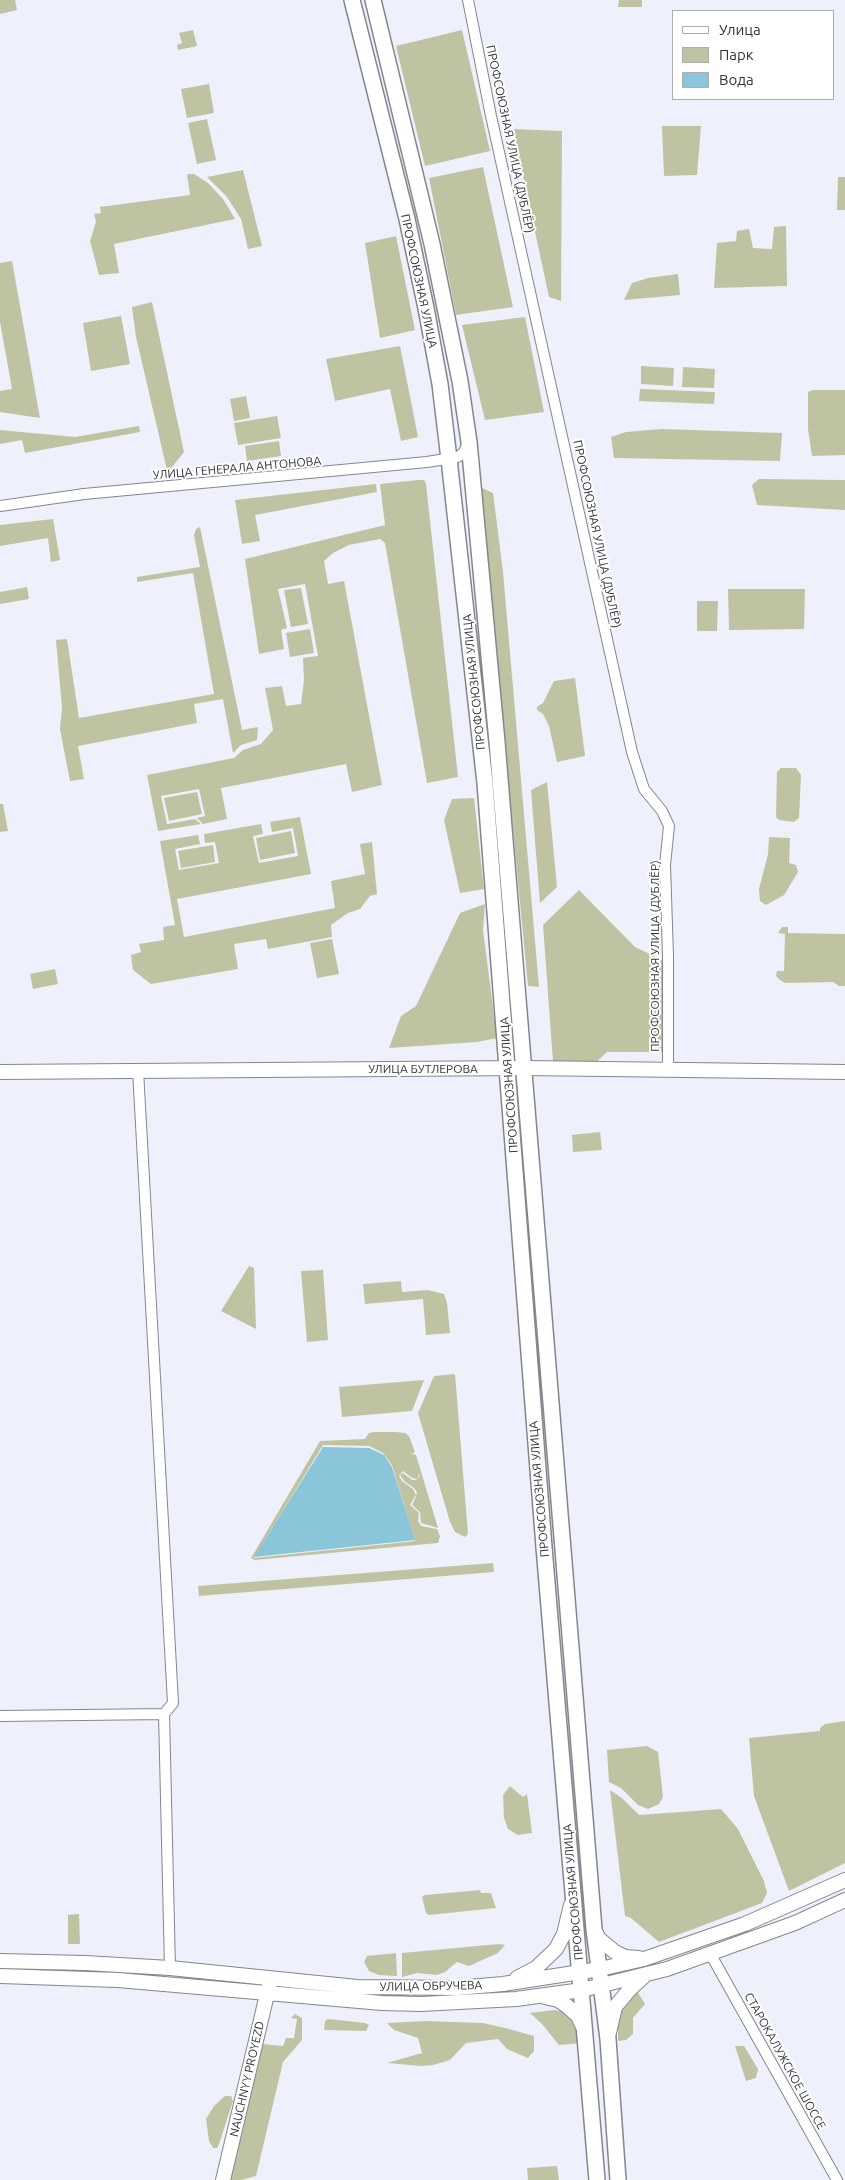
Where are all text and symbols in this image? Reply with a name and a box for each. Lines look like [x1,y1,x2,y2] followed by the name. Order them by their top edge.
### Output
[672,10,835,100] legend
[719,21,761,38] text: Улица
[483,44,537,234] street label: ПРОФСОЮЗНАЯ УЛИЦА (ДУБЛЁР)
[719,46,754,63] text: Парк
[719,71,754,88] text: Вода
[398,213,440,349] street label: ПРОФСОЮЗНАЯ УЛИЦА
[570,439,624,629] street label: ПРОФСОЮЗНАЯ УЛИЦА (ДУБЛЁР)
[152,453,322,483] street label: УЛИЦА ГЕНЕРАЛА АНТОНОВА
[460,613,488,751] street label: ПРОФСОЮЗНАЯ УЛИЦА
[648,860,662,1052] street label: ПРОФСОЮЗНАЯ УЛИЦА (ДУБЛЁР)
[497,1016,521,1154] street label: ПРОФСОЮЗНАЯ УЛИЦА
[368,1062,478,1076] street label: УЛИЦА БУТЛЕРОВА
[526,1420,552,1558] street label: ПРОФСОЮЗНАЯ УЛИЦА
[560,1823,586,1961] street label: ПРОФСОЮЗНАЯ УЛИЦА
[380,1978,482,1994] street label: УЛИЦА ОБРУЧЕВА
[741,1990,829,2132] street label: СТАРОКАЛУЖСКОЕ ШОССЕ
[227,2020,267,2138] street label: NAUCHNYY PROYEZD

